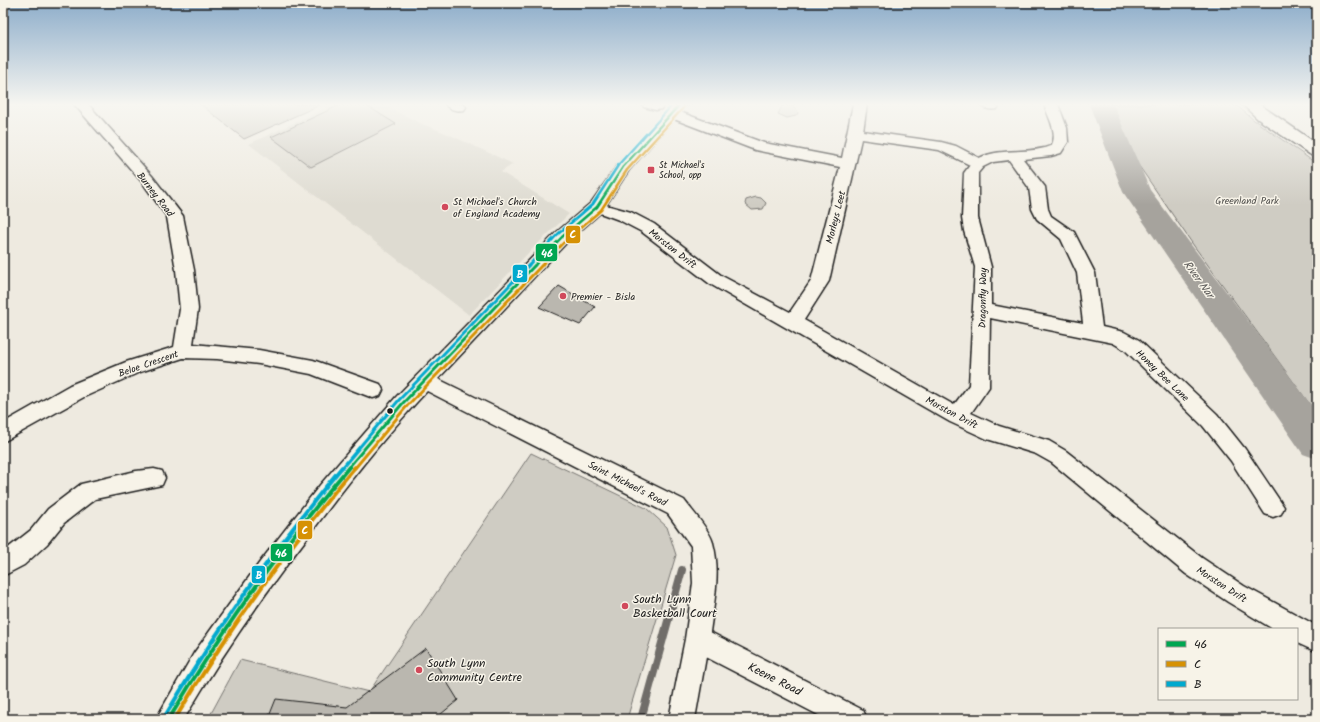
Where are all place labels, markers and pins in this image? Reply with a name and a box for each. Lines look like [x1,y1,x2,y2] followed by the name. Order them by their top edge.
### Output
[659,158,705,183] place label: St Michael's School, opp
[646,165,656,175] marker: St Michael's School, opp
[453,194,540,222] place label: St Michael's Church of England Academy
[440,202,450,212] marker: St Michael's Church of England Academy
[571,289,635,305] place label: Premier - Bisla
[558,291,568,301] marker: Premier - Bisla
[385,406,395,416] unlabelled marker
[633,590,717,623] place label: South Lynn Basketball Court
[620,601,630,611] marker: South Lynn Basketball Court
[427,654,522,687] place label: South Lynn Community Centre
[414,665,424,675] marker: South Lynn Community Centre

